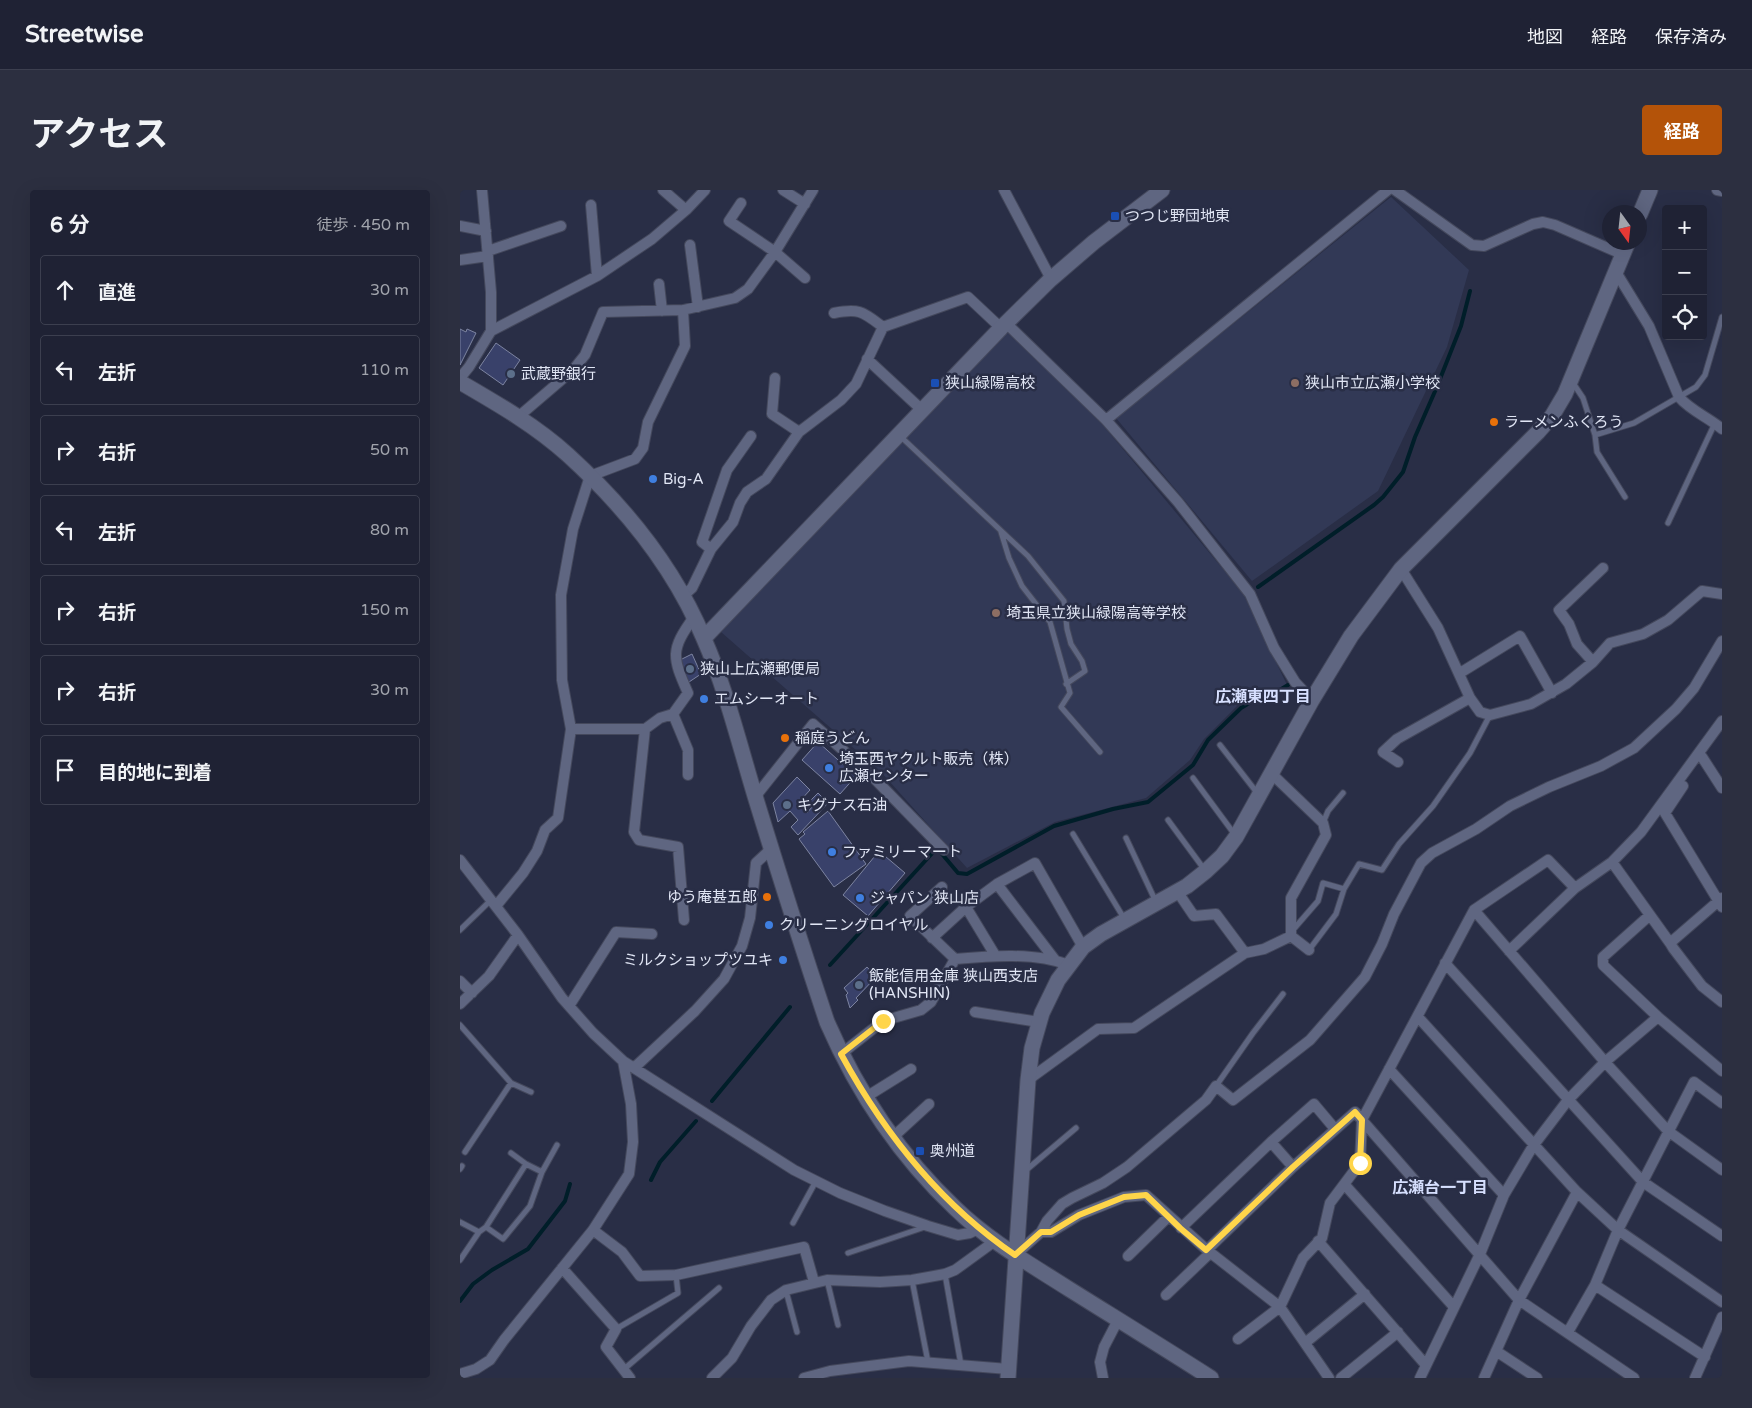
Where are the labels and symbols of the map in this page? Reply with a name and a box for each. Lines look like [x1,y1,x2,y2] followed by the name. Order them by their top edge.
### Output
[1602,205,1647,250] north arrow
[1125,207,1230,225] place label: つつじ野団地東
[1109,210,1121,222] marker: つつじ野団地東
[521,365,596,383] place label: 武蔵野銀行
[505,368,517,380] marker: 武蔵野銀行
[945,374,1035,392] place label: 狭山緑陽高校
[1305,374,1440,392] place label: 狭山市立広瀬小学校
[929,377,941,389] marker: 狭山緑陽高校
[1289,377,1301,389] marker: 狭山市立広瀬小学校
[1504,413,1623,431] place label: ラーメンふくろう
[1488,416,1500,428] marker: ラーメンふくろう
[663,470,704,488] place label: Big-A
[647,473,659,485] marker: Big-A
[1006,604,1186,622] place label: 埼玉県立狭山緑陽高等学校
[990,607,1002,619] marker: 埼玉県立狭山緑陽高等学校
[700,660,820,678] place label: 狭山上広瀬郵便局
[684,663,696,675] marker: 狭山上広瀬郵便局
[1215,687,1311,707] district label: 広瀬東四丁目
[714,690,819,708] place label: エムシーオート
[698,693,710,705] marker: エムシーオート
[795,729,870,747] place label: 稲庭うどん
[779,732,791,744] marker: 稲庭うどん
[839,750,1019,785] place label: 埼玉西ヤクルト販売（株） 広瀬センター
[823,762,835,774] marker: 埼玉西ヤクルト販売（株） 広瀬センター
[797,796,887,814] place label: キグナス石油
[781,799,793,811] marker: キグナス石油
[842,843,962,861] place label: ファミリーマート
[826,846,838,858] marker: ファミリーマート
[667,888,757,906] place label: ゆう庵甚五郎
[870,889,979,907] place label: ジャパン 狭山店
[761,891,773,903] marker: ゆう庵甚五郎
[854,892,866,904] marker: ジャパン 狭山店
[779,916,929,934] place label: クリーニングロイヤル
[763,919,775,931] marker: クリーニングロイヤル
[623,951,773,969] place label: ミルクショップツユキ
[777,954,789,966] marker: ミルクショップツユキ
[869,967,1038,1002] place label: 飯能信用金庫 狭山西支店 (HANSHIN)
[853,979,865,991] marker: 飯能信用金庫 狭山西支店 (HANSHIN)
[872,1010,895,1033] route end
[930,1142,975,1160] place label: 奥州道
[914,1145,926,1157] marker: 奥州道
[1349,1152,1372,1175] route start
[1392,1178,1488,1198] district label: 広瀬台一丁目

